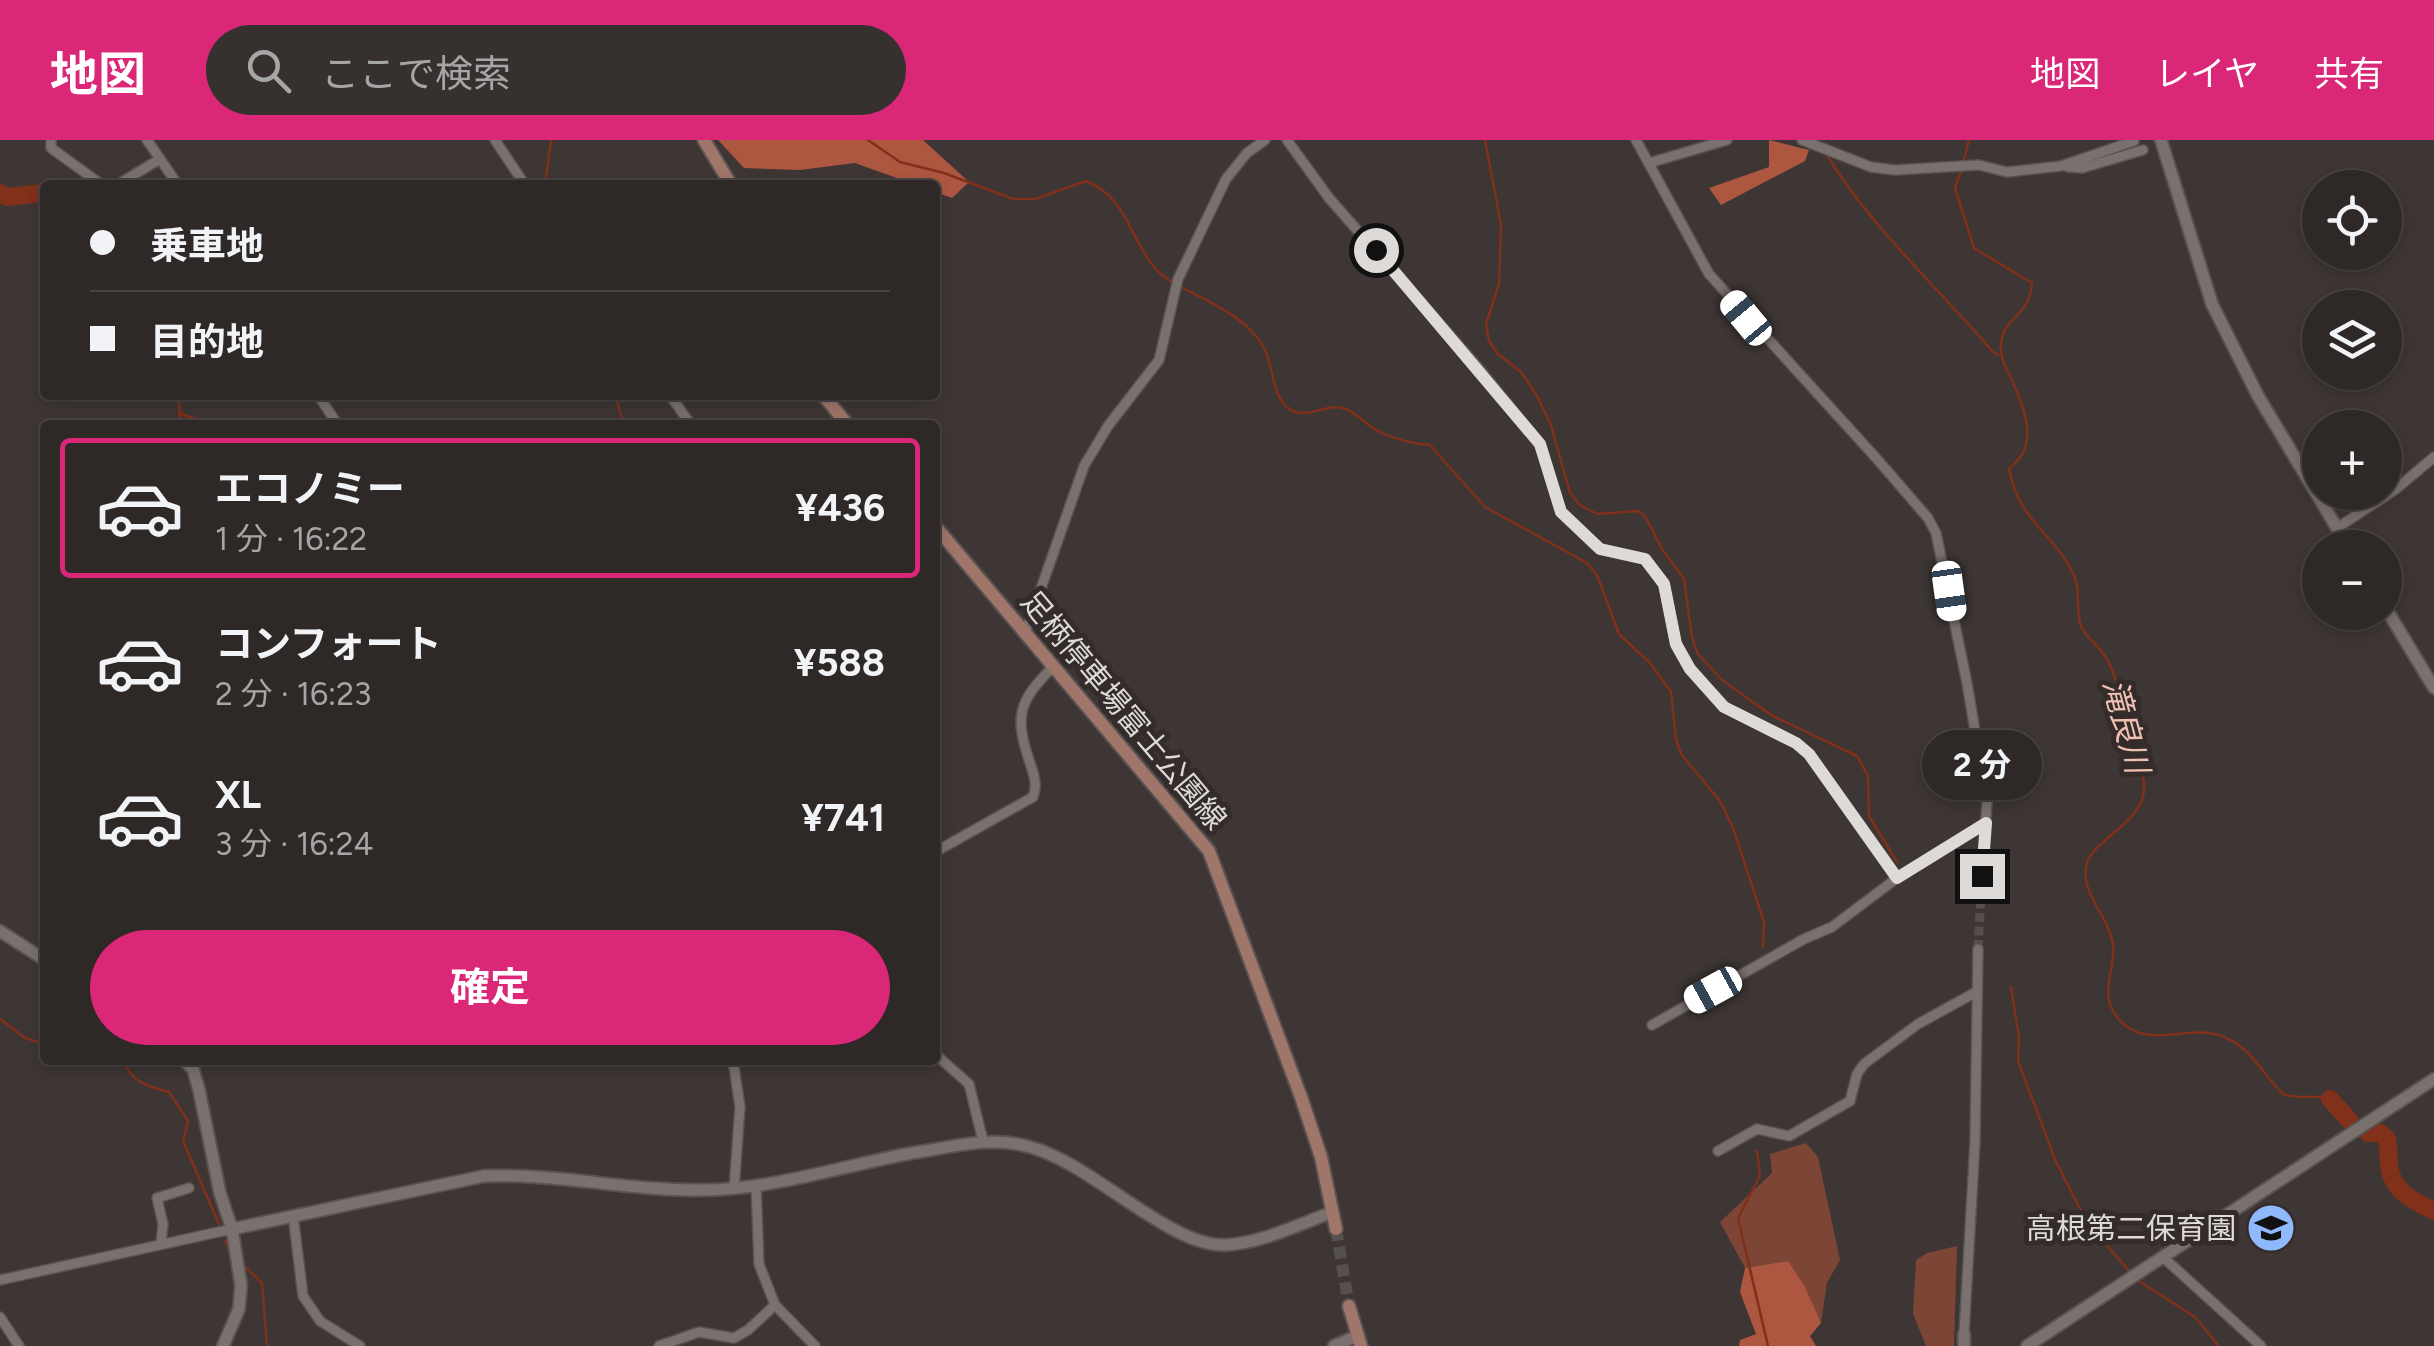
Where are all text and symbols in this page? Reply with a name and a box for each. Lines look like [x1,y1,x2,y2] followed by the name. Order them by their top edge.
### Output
[206,25,906,115] search box
[241,43,296,98] icon: search
[50,45,146,103] text: 地図
[321,51,511,97] text: ここで検索
[2030,53,2100,95] text: 地図
[2155,53,2259,95] text: レイヤ
[2314,53,2384,95] text: 共有
[2302,170,2402,630] map controls
[2302,170,2402,270] button: locate
[150,223,264,269] text: 乗車地
[1354,228,1399,273] route start
[1715,285,1777,351] car
[2302,290,2402,390] button: layers
[150,319,264,365] text: 目的地
[2302,410,2402,510] button: +
[95,463,185,553] icon: car
[215,466,405,512] text: エコノミー
[795,485,885,531] text: ¥436
[215,520,367,558] text: 1 分 · 16:22
[2302,530,2402,630] button: −
[1930,559,1968,623] car
[1013,583,1235,837] street label: 足柄停車場富士公園線
[95,618,185,708] icon: car
[215,621,442,667] text: コンフォート
[794,640,885,686] text: ¥588
[215,675,371,713] text: 2 分 · 16:23
[2095,675,2158,780] water label: 滝良川
[1922,731,2042,801] callout: 2 分
[1953,746,2011,784] text: 2 分
[215,772,261,818] text: XL
[95,773,185,863] icon: car
[801,795,885,841] text: ¥741
[215,825,373,863] text: 3 分 · 16:24
[1960,854,2005,899] route end
[90,930,890,1045] button: 確定
[1679,962,1747,1018] car
[2245,1202,2297,1254] school or university icon: 高根第二保育園
[2026,1210,2236,1247] place label: 高根第二保育園

